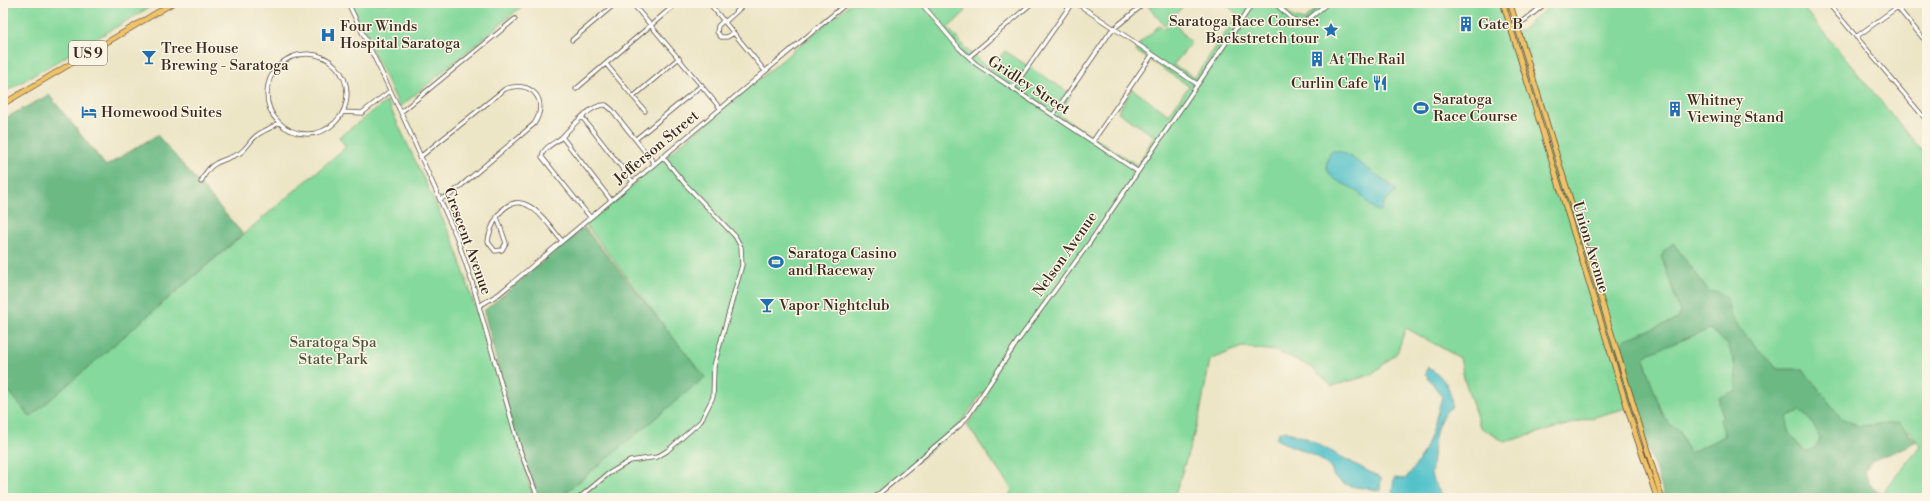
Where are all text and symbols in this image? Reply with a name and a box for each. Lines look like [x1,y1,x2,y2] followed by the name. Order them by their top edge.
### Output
[1169,12,1320,48] place label: Saratoga Race Course: Backstretch tour
[1457,15,1475,33] building icon: Gate B
[1478,15,1523,34] place label: Gate B
[340,17,461,53] place label: Four Winds Hospital Saratoga
[1322,21,1340,39] place icon: Saratoga Race Course: Backstretch tour
[319,26,337,44] hospital icon: Four Winds Hospital Saratoga
[160,39,289,75] place label: Tree House Brewing - Saratoga
[69,41,107,65] road number: US 9
[140,48,158,66] bar icon: Tree House Brewing - Saratoga
[1308,50,1326,68] building icon: At The Rail
[1328,50,1406,69] place label: At The Rail
[984,52,1074,119] street label: Gridley Street
[1291,74,1368,93] place label: Curlin Cafe
[1371,74,1389,92] restaurant icon: Curlin Cafe
[1433,90,1517,126] place label: Saratoga Race Course
[1686,91,1784,127] place label: Whitney Viewing Stand
[1412,99,1430,117] sports icon: Saratoga Race Course
[1666,100,1684,118] building icon: Whitney Viewing Stand
[80,103,98,121] hotel icon: Homewood Suites
[101,103,222,122] place label: Homewood Suites
[609,106,703,189] street label: Jefferson Street
[439,185,496,297] street label: Crescent Avenue
[1568,199,1613,295] street label: Union Avenue
[1029,208,1102,300] street label: Nelson Avenue
[788,244,897,280] place label: Saratoga Casino and Raceway
[767,253,785,271] sports icon: Saratoga Casino and Raceway
[758,296,776,314] bar icon: Vapor Nightclub
[778,296,890,315] place label: Vapor Nightclub
[289,333,377,369] park label: Saratoga Spa State Park

